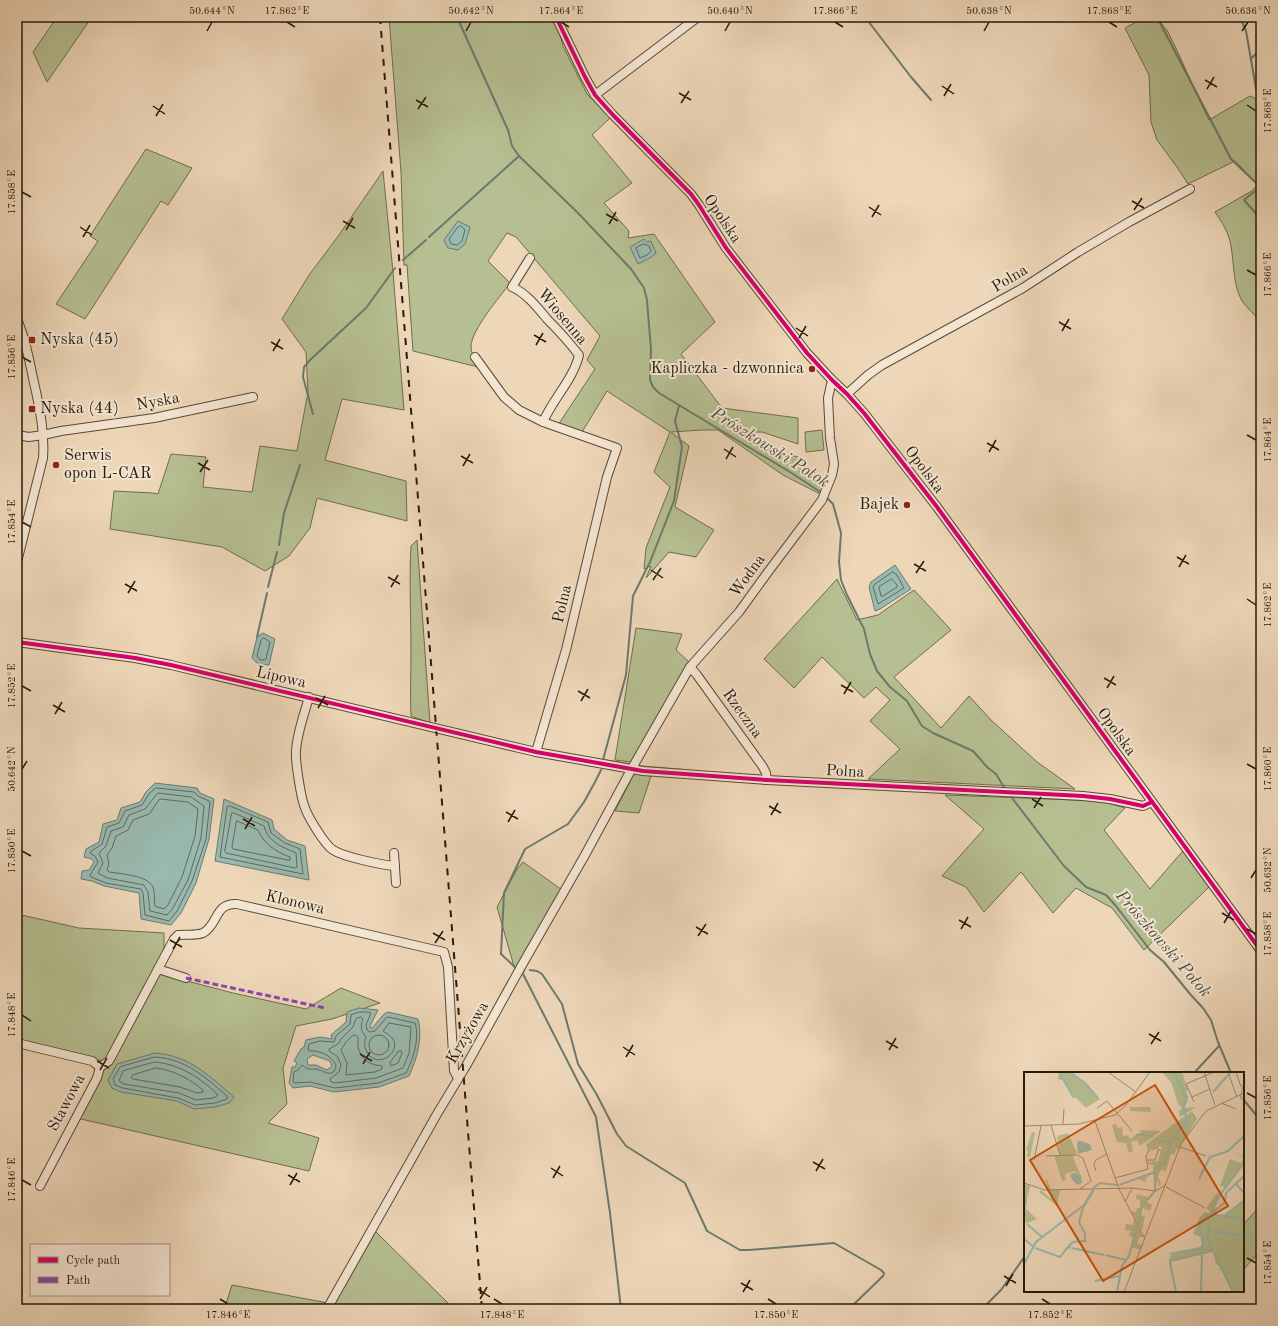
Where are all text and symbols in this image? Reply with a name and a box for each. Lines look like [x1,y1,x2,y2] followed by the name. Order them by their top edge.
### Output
[189,6,235,16] text: 50.644°N
[265,6,309,16] text: 17.862°E
[448,6,494,16] text: 50.642°N
[539,6,583,16] text: 17.864°E
[707,6,753,16] text: 50.640°N
[813,6,857,16] text: 17.866°E
[966,6,1012,16] text: 50.638°N
[1087,6,1131,16] text: 17.868°E
[1225,6,1271,16] text: 50.636°N
[1263,89,1273,133] text: 17.868°E
[7,170,17,214] text: 17.858°E
[700,192,744,246] street label: Opolska
[1263,253,1273,297] text: 17.866°E
[989,262,1031,296] street label: Polna
[534,286,590,348] street label: Wiosenna
[40,331,119,348] place label: Nyska (45)
[7,335,17,379] text: 17.856°E
[27,335,37,345] marker: Nyska (45)
[650,361,804,377] place label: Kapliczka - dzwonnica
[807,364,817,374] marker: Kapliczka - dzwonnica
[135,390,181,414] street label: Nyska
[40,400,119,417] place label: Nyska (44)
[27,404,37,414] marker: Nyska (44)
[707,404,832,491] water label: Prószkowski Potok
[1263,418,1273,462] text: 17.864°E
[901,443,947,497] street label: Opolska
[64,448,152,482] place label: Serwis opon L-CAR
[51,460,61,470] marker: Serwis opon L-CAR
[859,497,899,513] place label: Bajek
[7,500,17,544] text: 17.854°E
[902,500,912,510] marker: Bajek
[727,552,769,600] street label: Wodna
[551,583,575,625] street label: Polna
[1263,583,1273,627] text: 17.862°E
[7,664,17,708] text: 17.852°E
[254,664,308,692] street label: Lipowa
[719,686,765,742] street label: Rzeczna
[1093,705,1139,759] street label: Opolska
[7,746,17,792] text: 50.642°N
[1263,747,1273,791] text: 17.860°E
[825,763,865,781] street label: Polna
[7,829,17,873] text: 17.850°E
[1263,847,1273,893] text: 50.632°N
[1111,886,1214,1001] water label: Prószkowski Potok
[264,888,326,918] street label: Klonowa
[1263,912,1273,956] text: 17.858°E
[7,993,17,1037] text: 17.848°E
[444,999,492,1067] street label: Krzyżowa
[45,1072,89,1134] street label: Stawowa
[1024,1072,1244,1292] inset map
[1263,1076,1273,1120] text: 17.856°E
[7,1158,17,1202] text: 17.846°E
[1263,1241,1273,1285] text: 17.854°E
[30,1244,170,1296] legend
[66,1255,121,1267] text: Cycle path
[66,1275,91,1287] text: Path
[206,1310,250,1320] text: 17.846°E
[480,1310,524,1320] text: 17.848°E
[754,1310,798,1320] text: 17.850°E
[1028,1310,1072,1320] text: 17.852°E

